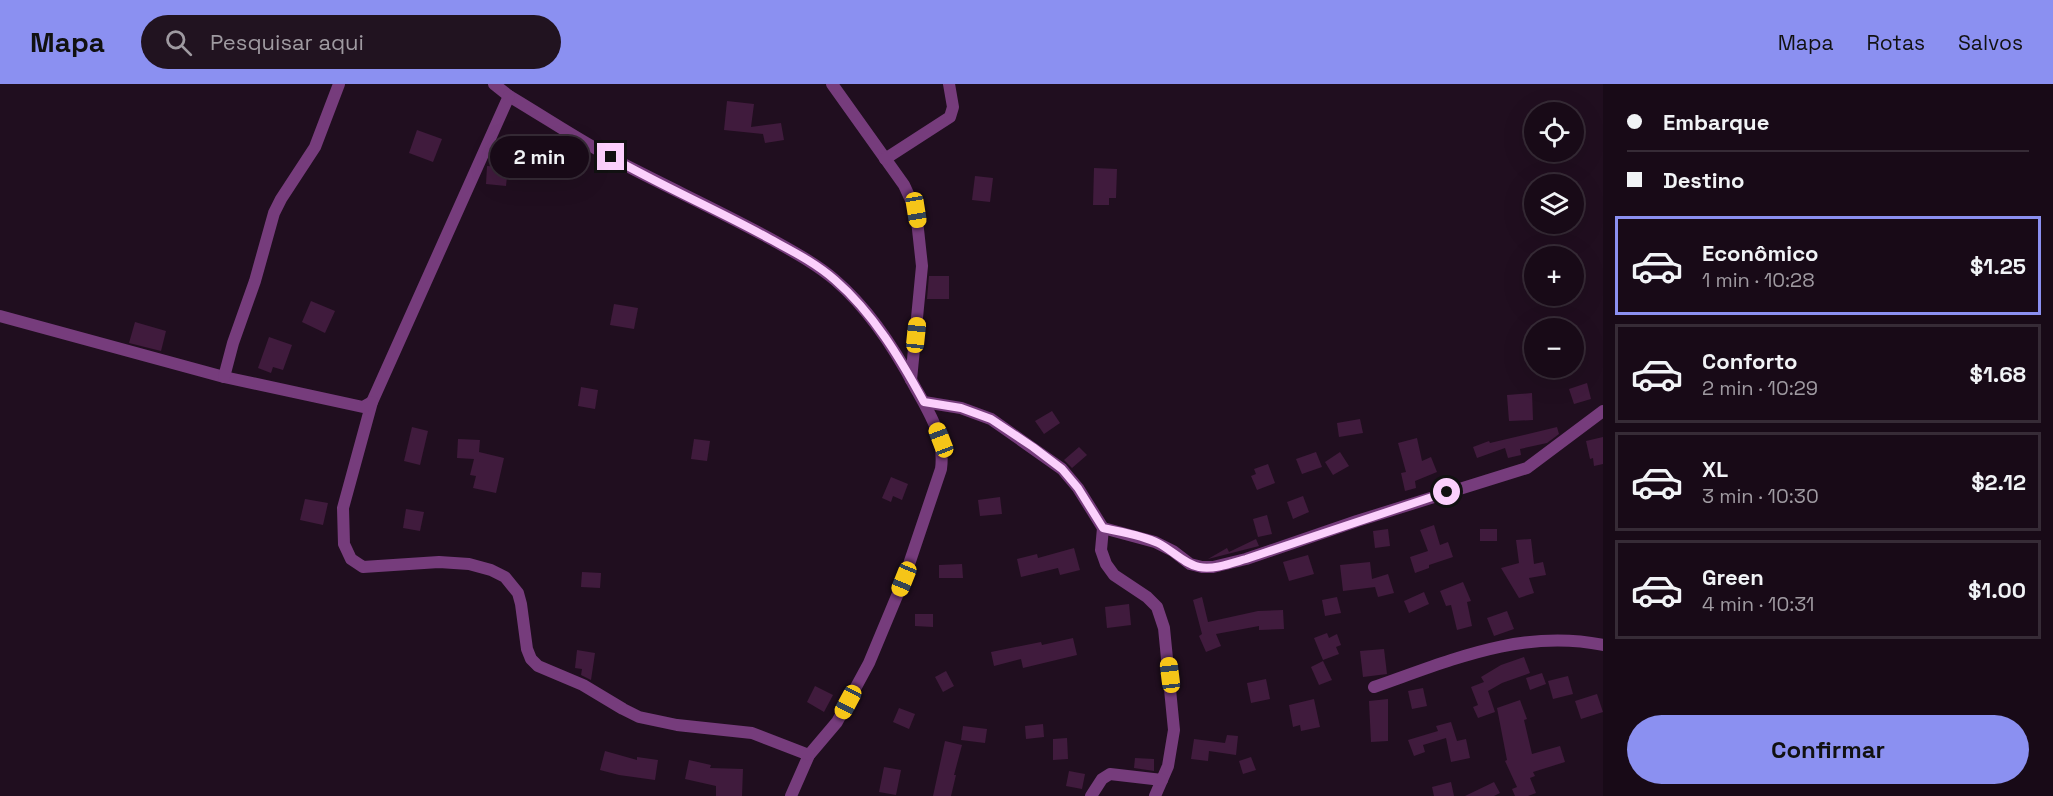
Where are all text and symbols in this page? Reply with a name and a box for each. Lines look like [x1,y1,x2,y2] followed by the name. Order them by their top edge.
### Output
[141,15,561,69] search box
[30,24,105,60] text: Mapa
[162,26,195,59] icon: search
[210,28,364,56] text: Pesquisar aqui
[1778,29,1833,56] text: Mapa
[1866,29,1925,56] text: Rotas
[1958,29,2023,56] text: Salvos
[1524,102,1584,378] map controls
[1524,102,1584,162] button: locate
[1663,108,1769,136] text: Embarque
[491,136,590,178] callout: 2 min
[597,143,624,170] route end
[514,144,565,170] text: 2 min
[1663,166,1745,194] text: Destino
[1524,174,1584,234] button: layers
[904,191,928,229] car
[1630,239,1684,293] icon: car
[1702,239,1819,267] text: Econômico
[1524,246,1584,306] button: +
[1970,252,2026,280] text: $1.25
[1702,267,1815,293] text: 1 min · 10:28
[905,316,927,354] car
[1524,318,1584,378] button: −
[1630,347,1684,401] icon: car
[1702,347,1797,375] text: Conforto
[1970,360,2026,388] text: $1.68
[1702,375,1818,401] text: 2 min · 10:29
[926,420,956,460] car
[1630,455,1684,509] icon: car
[1702,455,1728,483] text: XL
[1971,468,2026,496] text: $2.12
[1433,478,1460,505] route start
[1702,483,1819,509] text: 3 min · 10:30
[889,559,919,599] car
[1630,563,1684,617] icon: car
[1702,563,1764,591] text: Green
[1968,576,2026,604] text: $1.00
[1702,591,1814,617] text: 4 min · 10:31
[1159,656,1181,694] car
[832,682,864,722] car
[1627,715,2029,784] button: Confirmar

